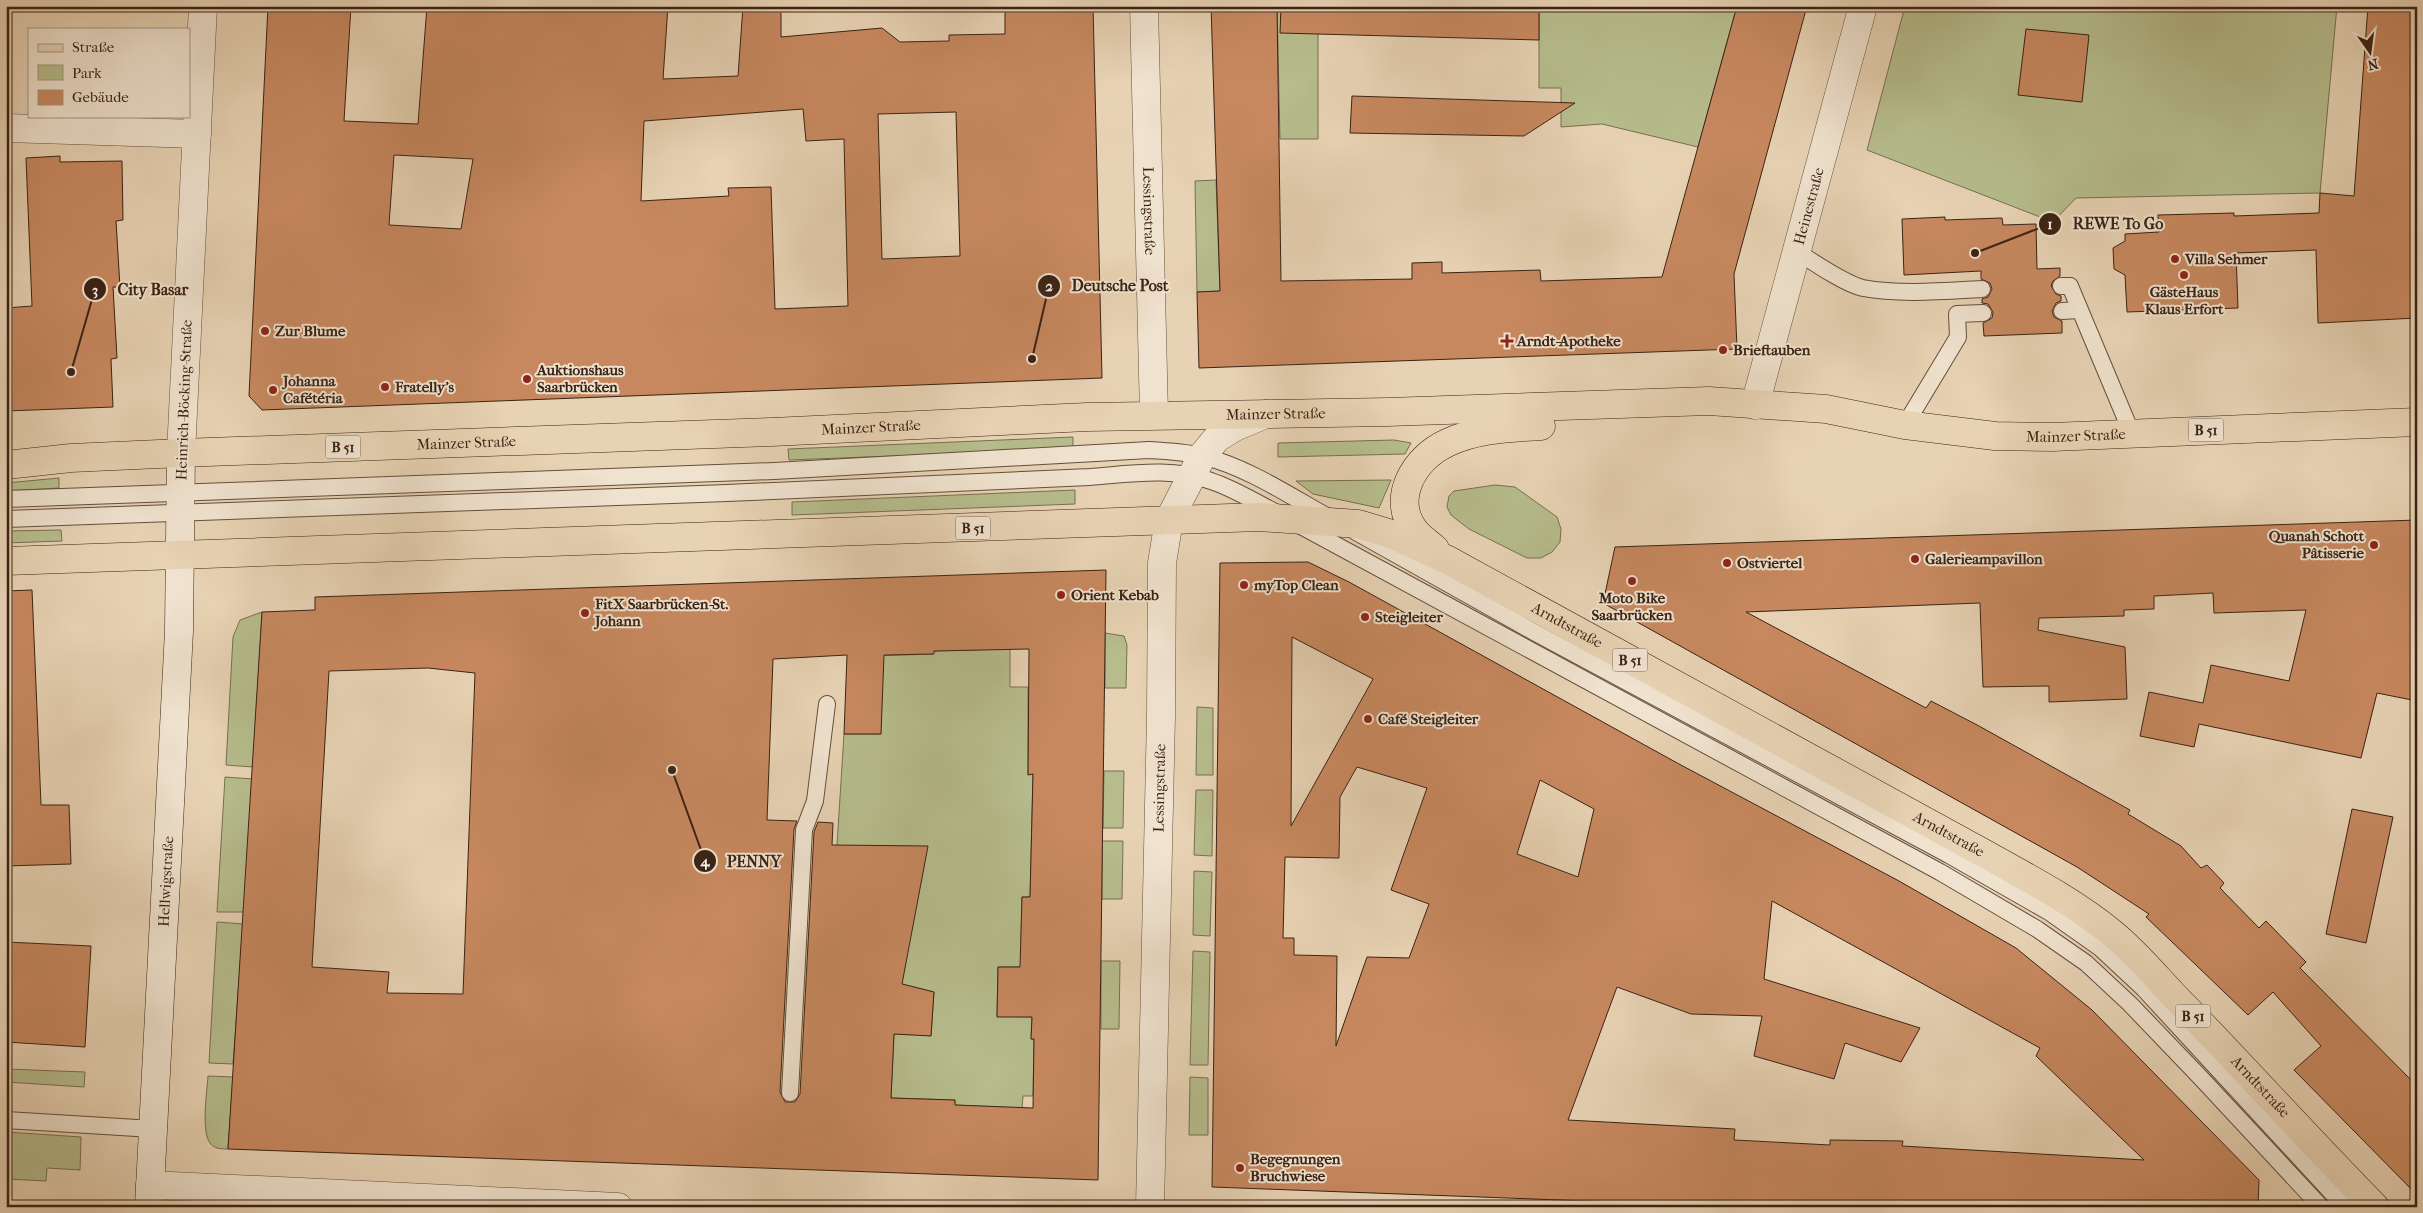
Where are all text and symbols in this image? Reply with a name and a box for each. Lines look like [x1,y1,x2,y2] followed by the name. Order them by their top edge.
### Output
[28,28,190,118] legend
[2346,28,2396,78] north arrow
[72,38,115,56] text: Straße
[2365,55,2380,74] text: N
[72,64,102,82] text: Park
[72,88,129,106] text: Gebäude
[1790,165,1828,247] street label: Heinestraße
[1139,166,1159,256] street label: Lessingstraße
[2037,208,2173,239] callout: REWE To Go
[2073,214,2163,233] text: REWE To Go
[2047,215,2053,233] text: 1
[2184,250,2268,268] place label: Villa Sehmer
[2169,253,2181,265] marker: Villa Sehmer
[2178,269,2190,281] marker: GästeHaus Klaus Erfort
[1037,270,1179,301] callout: Deutsche Post
[82,274,198,305] callout: City Basar
[1072,276,1169,295] text: Deutsche Post
[1045,277,1053,295] text: 2
[118,280,190,300] text: City Basar
[92,281,98,299] text: 3
[2145,283,2224,318] place label: GästeHaus Klaus Erfort
[172,319,196,481] street label: Heinrich-Böcking-Straße
[275,322,346,340] place label: Zur Blume
[259,325,271,337] marker: Zur Blume
[1516,332,1621,350] place label: Arndt-Apotheke
[1501,335,1513,347] marker: Arndt-Apotheke
[1733,341,1811,359] place label: Brieftauben
[1717,344,1729,356] marker: Brieftauben
[536,361,624,396] place label: Auktionshaus Saarbrücken
[281,372,344,407] place label: Johanna Cafétéria
[521,373,533,385] marker: Auktionshaus Saarbrücken
[394,378,454,396] place label: Fratelly's
[379,381,391,393] marker: Fratelly's
[267,384,279,396] marker: Johanna Cafétéria
[1226,404,1326,424] street label: Mainzer Straße
[821,416,922,439] street label: Mainzer Straße
[2188,418,2224,442] road number: B 51
[2026,425,2127,446] street label: Mainzer Straße
[416,432,517,454] street label: Mainzer Straße
[326,436,360,458] road number: B 51
[956,516,990,540] road number: B 51
[2269,527,2365,562] place label: Quanah Schott Pâtisserie
[2368,539,2380,551] marker: Quanah Schott Pâtisserie
[1925,550,2043,568] place label: Galerieampavillon
[1909,553,1921,565] marker: Galerieampavillon
[1737,554,1803,572] place label: Ostviertel
[1721,557,1733,569] marker: Ostviertel
[1626,575,1638,587] marker: Moto Bike Saarbrücken
[1253,576,1339,594] place label: myTop Clean
[1238,579,1250,591] marker: myTop Clean
[1071,586,1159,604] place label: Orient Kebab
[1055,589,1067,601] marker: Orient Kebab
[1592,589,1673,624] place label: Moto Bike Saarbrücken
[593,595,728,630] place label: FitX Saarbrücken-St. Johann
[1528,598,1606,652] street label: Arndtstraße
[579,607,591,619] marker: FitX Saarbrücken-St. Johann
[1375,608,1443,626] place label: Steigleiter
[1359,611,1371,623] marker: Steigleiter
[1612,648,1648,672] road number: B 51
[1378,710,1479,728] place label: Café Steigleiter
[1362,713,1374,725] marker: Café Steigleiter
[1149,743,1169,833] street label: Lessingstraße
[1909,807,1988,861] street label: Arndtstraße
[155,835,177,927] street label: Hellwigstraße
[692,846,792,877] callout: PENNY
[700,852,711,870] text: 4
[727,852,782,871] text: PENNY
[2176,1004,2210,1028] road number: B 51
[2227,1051,2294,1122] street label: Arndtstraße
[1250,1150,1341,1185] place label: Begegnungen Bruchwiese
[1234,1162,1246,1174] marker: Begegnungen Bruchwiese

